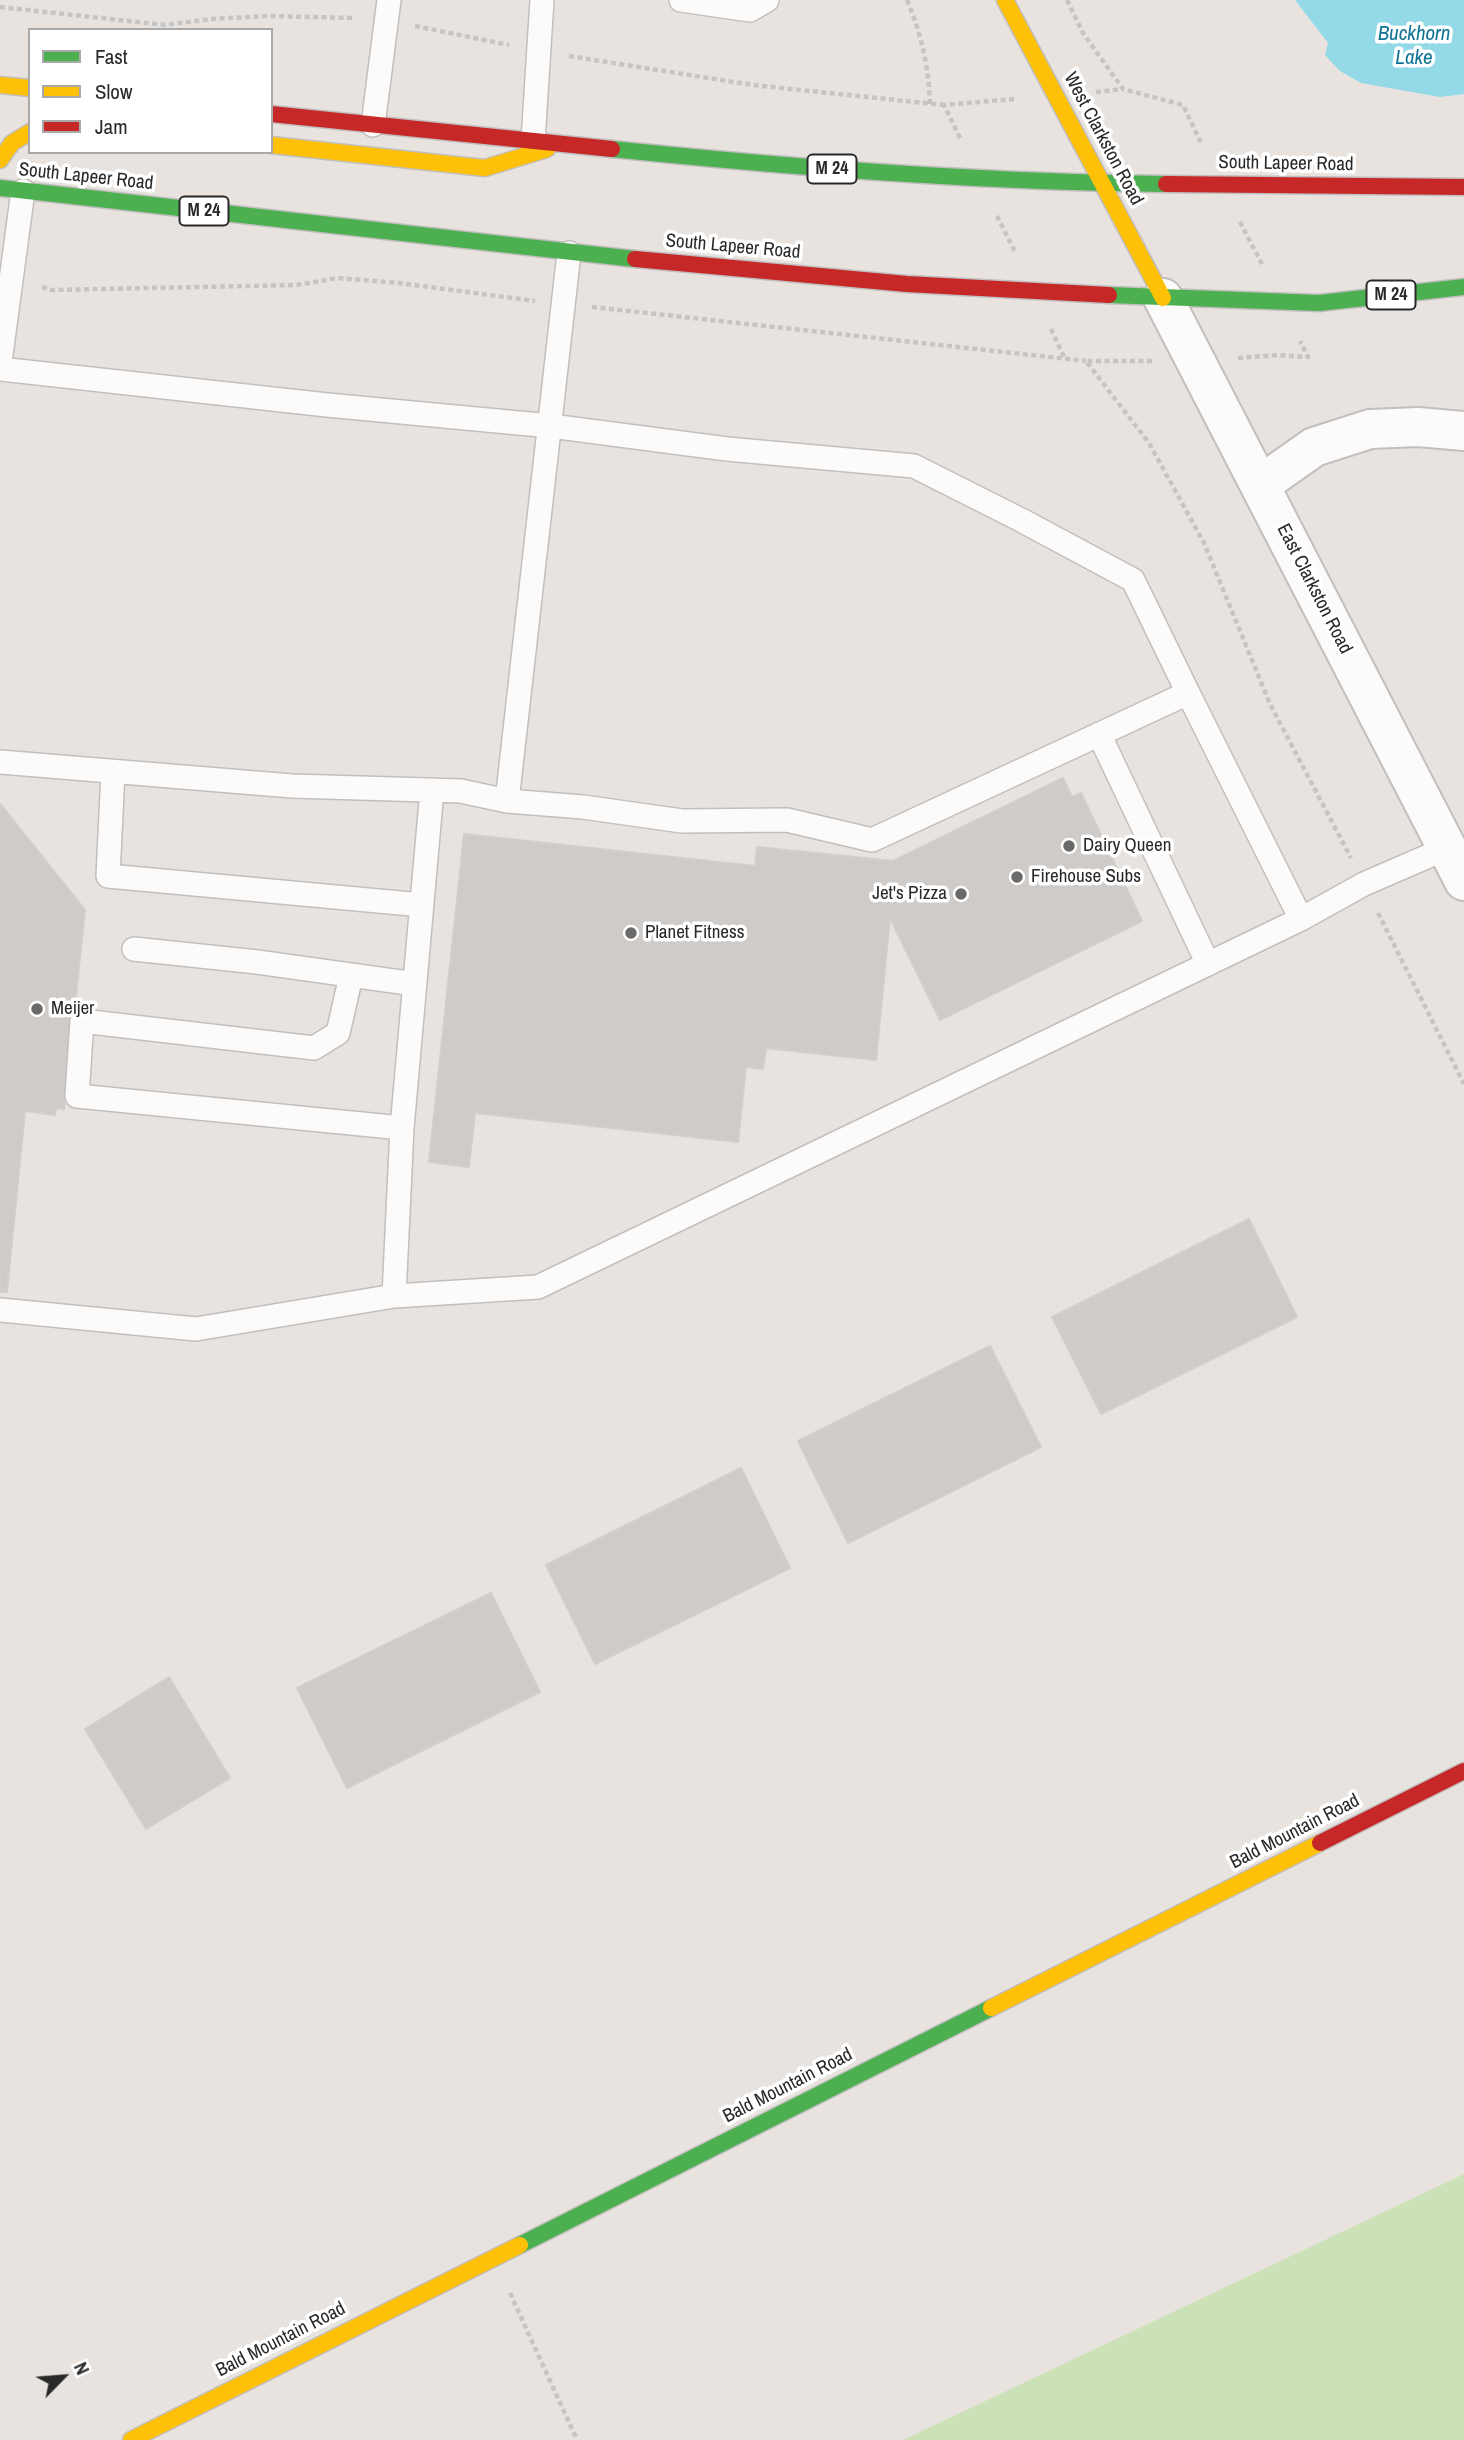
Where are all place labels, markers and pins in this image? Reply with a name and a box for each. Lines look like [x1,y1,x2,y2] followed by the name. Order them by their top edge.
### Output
[1083,835,1171,857] place label: Dairy Queen
[1061,838,1077,854] marker: Dairy Queen
[1031,866,1141,888] place label: Firehouse Subs
[1009,869,1025,885] marker: Firehouse Subs
[872,883,947,905] place label: Jet's Pizza
[953,886,969,902] marker: Jet's Pizza
[645,922,745,944] place label: Planet Fitness
[623,925,639,941] marker: Planet Fitness
[51,998,94,1020] place label: Meijer
[29,1001,45,1017] marker: Meijer

